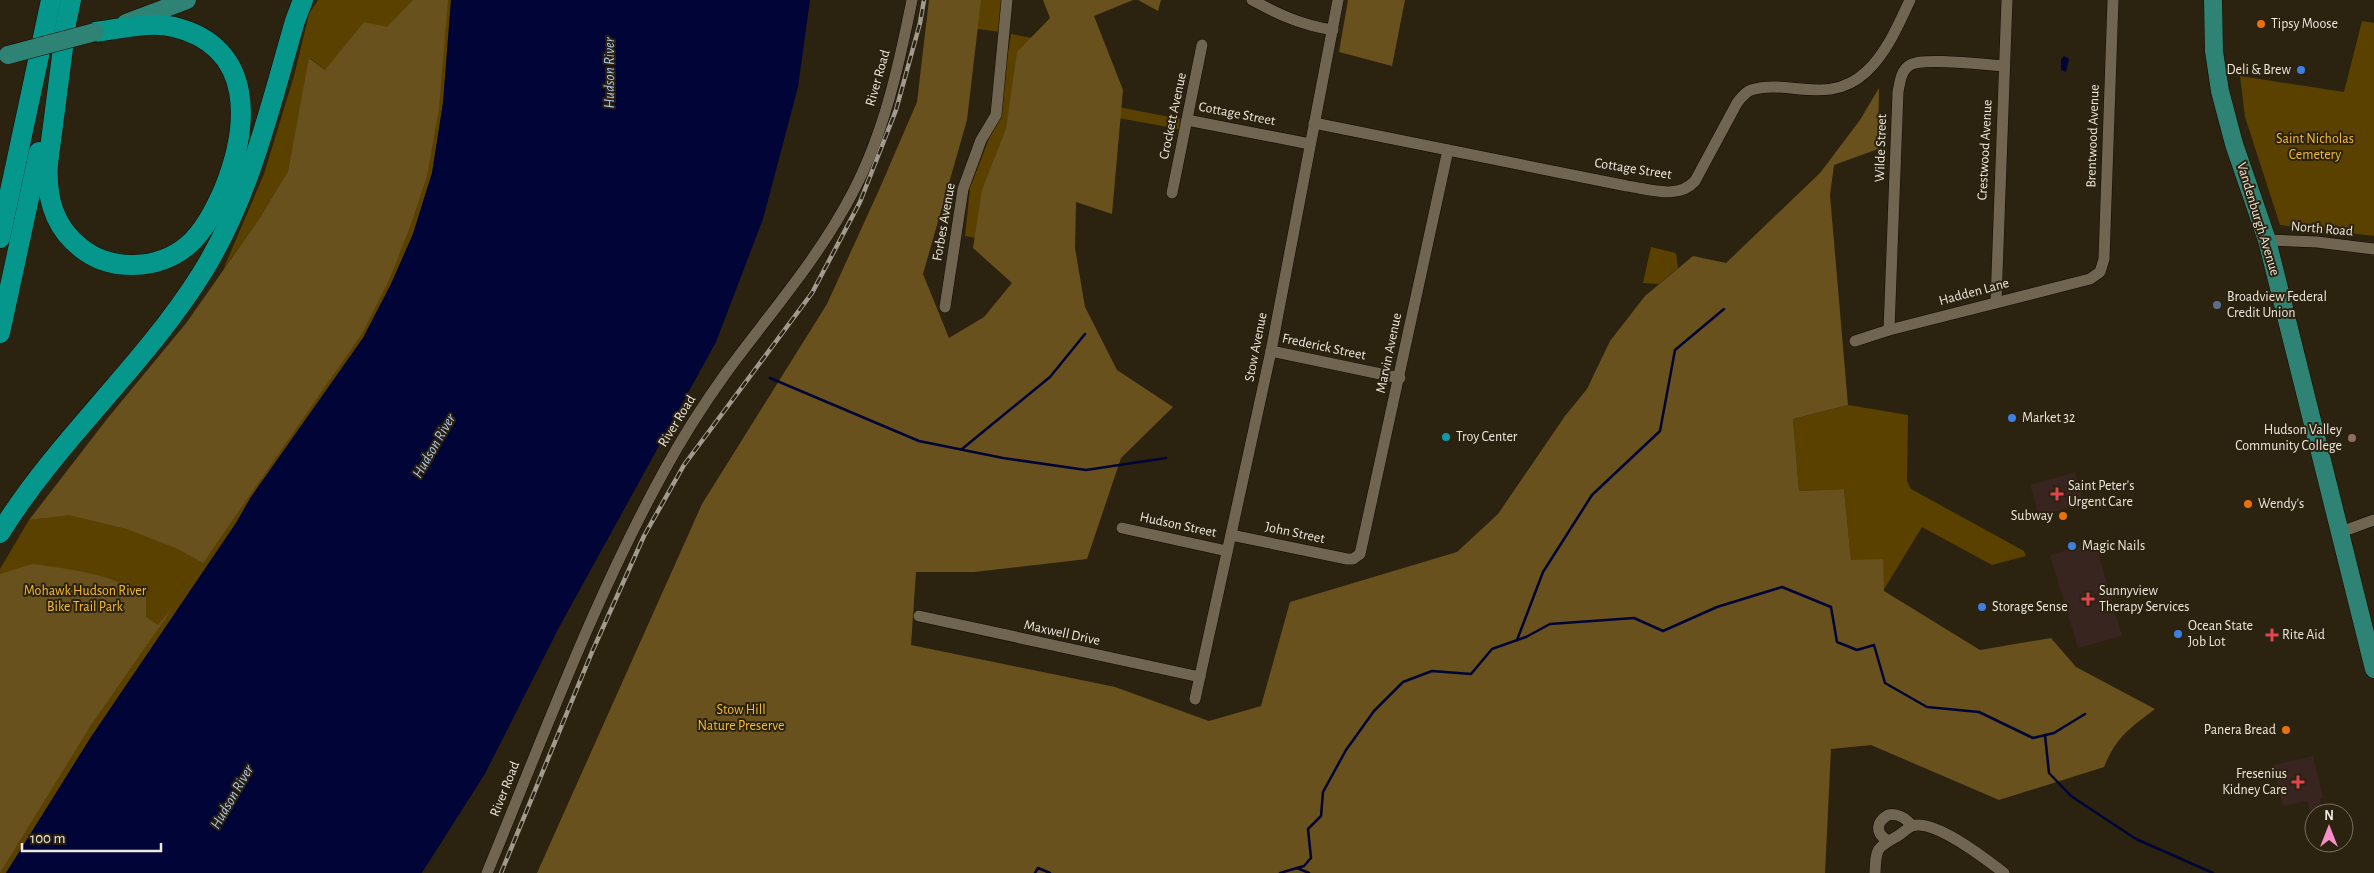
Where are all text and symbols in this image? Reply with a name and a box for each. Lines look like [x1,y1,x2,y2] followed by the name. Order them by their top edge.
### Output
[2271,17,2338,31] place label: Tipsy Moose
[2255,18,2267,30] marker: Tipsy Moose
[602,36,617,109] water label: Hudson River
[863,48,893,108] street label: River Road
[2227,63,2292,77] place label: Deli & Brew
[2295,64,2307,76] marker: Deli & Brew
[1157,71,1189,161] street label: Crockett Avenue
[2084,84,2102,188] street label: Brentwood Avenue
[1975,99,1995,201] street label: Crestwood Avenue
[1197,100,1277,128] street label: Cottage Street
[1873,113,1889,182] street label: Wilde Street
[2276,132,2354,162] park label: Saint Nicholas Cemetery
[1593,156,1673,182] street label: Cottage Street
[2234,161,2282,277] street label: Vandenburgh Avenue
[930,182,958,262] street label: Forbes Avenue
[2290,219,2354,239] street label: North Road
[1937,276,2011,308] street label: Hadden Lane
[2227,290,2327,320] place label: Broadview Federal Credit Union
[2211,299,2223,311] marker: Broadview Federal Credit Union
[1242,311,1270,383] street label: Stow Avenue
[1374,312,1404,394] street label: Marvin Avenue
[1281,331,1368,363] street label: Frederick Street
[656,393,698,449] street label: River Road
[410,411,459,481] water label: Hudson River
[2022,411,2075,425] place label: Market 32
[2006,412,2018,424] marker: Market 32
[2235,423,2342,453] place label: Hudson Valley Community College
[1456,430,1518,444] place label: Troy Center
[1440,431,1452,443] marker: Troy Center
[2346,432,2358,444] marker: Hudson Valley Community College
[2068,479,2134,509] place label: Saint Peter's Urgent Care
[2050,487,2064,501] marker: Saint Peter's Urgent Care
[2258,497,2304,511] place label: Wendy's
[2242,498,2254,510] marker: Wendy's
[2011,509,2053,523] place label: Subway
[1138,510,1218,540] street label: Hudson Street
[2057,510,2069,522] marker: Subway
[1264,520,1327,546] street label: John Street
[2082,539,2145,553] place label: Magic Nails
[2066,540,2078,552] marker: Magic Nails
[24,584,147,614] park label: Mohawk Hudson River Bike Trail Park
[2099,584,2189,614] place label: Sunnyview Therapy Services
[2081,592,2095,606] marker: Sunnyview Therapy Services
[1992,600,2068,614] place label: Storage Sense
[1976,601,1988,613] marker: Storage Sense
[1023,618,1101,648] street label: Maxwell Drive
[2188,619,2253,649] place label: Ocean State Job Lot
[2172,628,2184,640] marker: Ocean State Job Lot
[2282,628,2325,642] place label: Rite Aid
[2266,629,2278,641] marker: Rite Aid
[697,703,785,733] park label: Stow Hill Nature Preserve
[2204,723,2276,737] place label: Panera Bread
[2280,724,2292,736] marker: Panera Bread
[488,759,522,819] street label: River Road
[208,762,257,832] water label: Hudson River
[2222,767,2287,797] place label: Fresenius Kidney Care
[2291,775,2305,789] marker: Fresenius Kidney Care
[2304,803,2354,853] north arrow
[2324,809,2334,823] text: N
[22,820,161,852] scale bar
[30,831,65,846] text: 100 m

